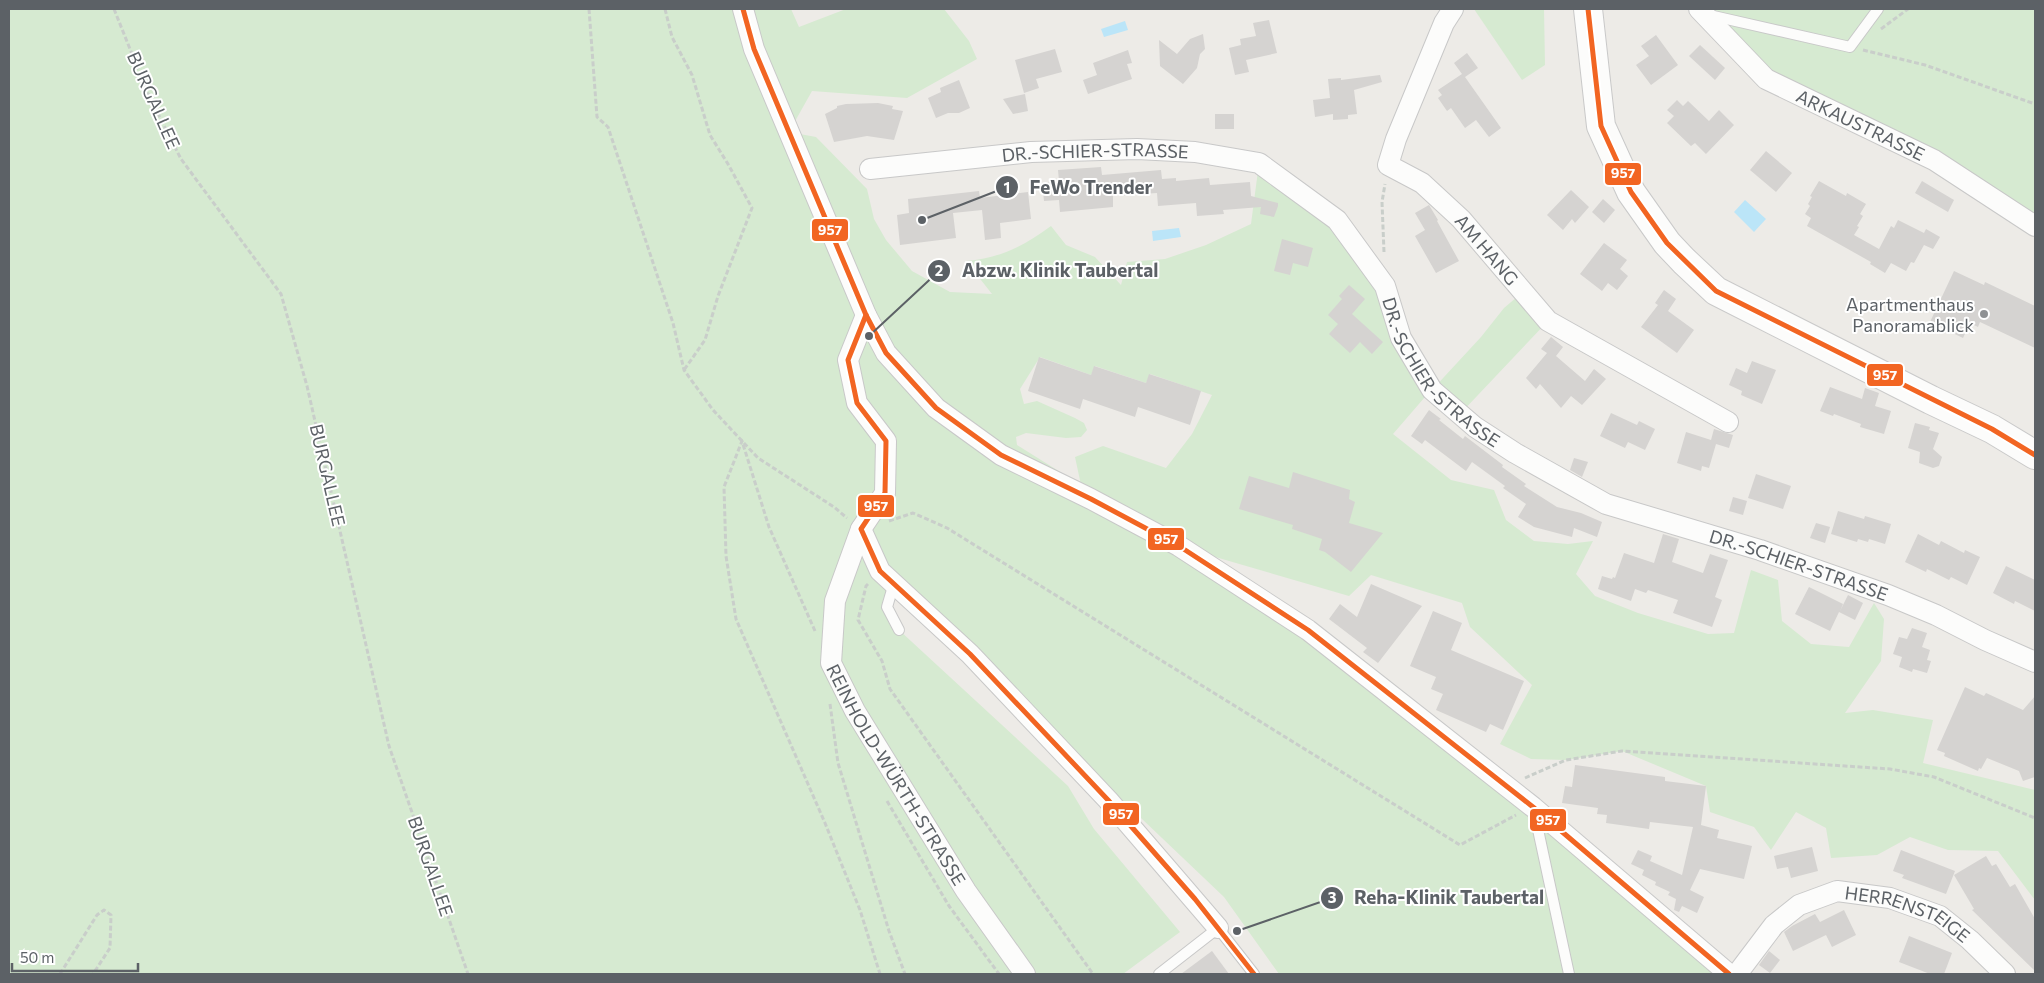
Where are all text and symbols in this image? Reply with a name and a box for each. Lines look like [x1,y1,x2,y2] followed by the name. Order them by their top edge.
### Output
[123,48,185,152] street label: BURGALLEE
[1793,84,1928,165] street label: ARKAUSTRASSE
[1001,138,1189,166] street label: DR.-SCHIER-STRASSE
[1604,162,1642,186] line badge: 957
[1611,164,1636,181] text: 957
[994,170,1162,204] callout: FeWo Trender
[1030,175,1153,198] text: FeWo Trender
[1004,178,1010,196] text: 1
[1451,210,1523,289] street label: AM HANG
[811,218,849,242] line badge: 957
[818,221,843,238] text: 957
[927,254,1168,288] callout: Abzw. Klinik Taubertal
[962,258,1158,281] text: Abzw. Klinik Taubertal
[935,261,943,279] text: 2
[1846,293,1974,336] place label: Apartmenthaus Panoramablick
[1378,294,1504,451] street label: DR.-SCHIER-STRASSE
[1978,308,1990,320] marker: Apartmenthaus Panoramablick
[1866,363,1904,387] line badge: 957
[1873,366,1898,383] text: 957
[306,422,350,528] street label: BURGALLEE
[857,494,895,518] line badge: 957
[864,497,889,514] text: 957
[1707,525,1891,605] street label: DR.-SCHIER-STRASSE
[1147,527,1185,551] line badge: 957
[1154,530,1179,547] text: 957
[822,660,971,889] street label: REINHOLD-WÜRTH-STRASSE
[1102,802,1140,826] line badge: 957
[1109,805,1134,822] text: 957
[1529,808,1567,832] line badge: 957
[1536,811,1561,828] text: 957
[404,813,458,919] street label: BURGALLEE
[1319,881,1554,915] callout: Reha-Klinik Taubertal
[1844,881,1975,947] street label: HERRENSTEIGE
[1354,885,1544,908] text: Reha-Klinik Taubertal
[1328,888,1337,906] text: 3
[12,940,139,972] scale bar
[20,948,54,966] text: 50 m

